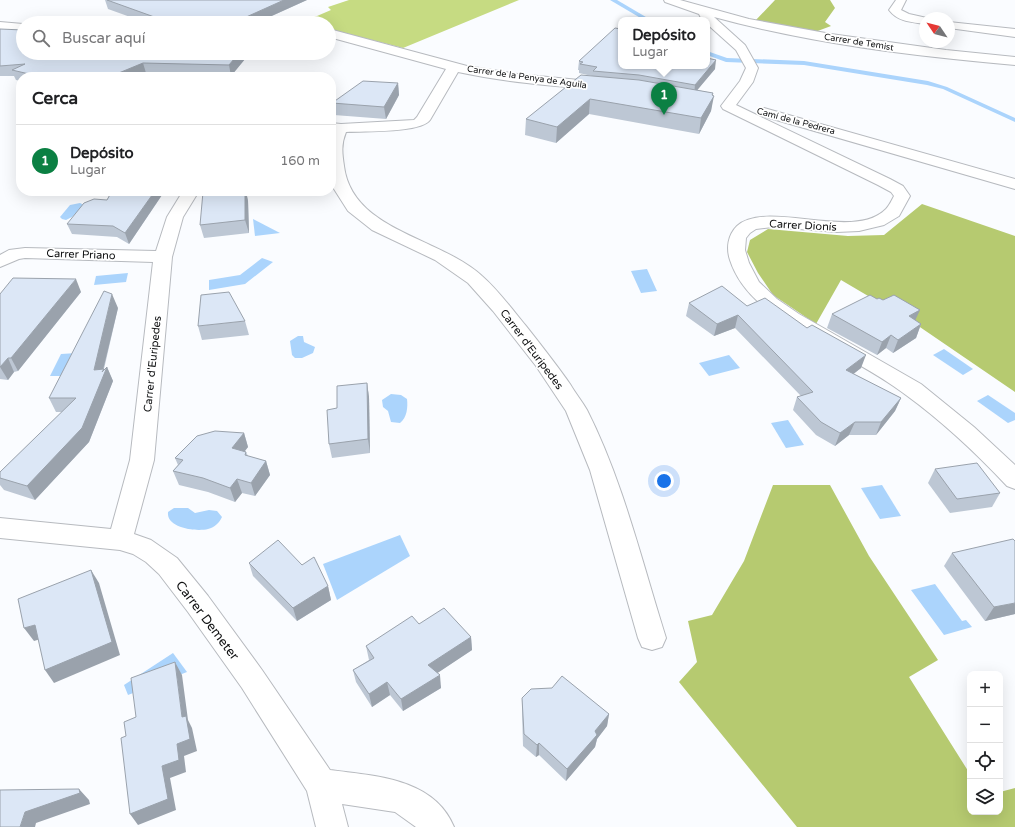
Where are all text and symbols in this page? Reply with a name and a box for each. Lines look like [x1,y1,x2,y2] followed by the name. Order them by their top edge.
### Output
[919,12,955,48] north arrow
[16,16,336,60] search box
[618,17,710,69] popup
[632,26,696,44] text: Depósito
[30,27,52,49] icon: search
[62,29,145,47] text: Buscar aquí
[823,32,895,54] street label: Carrer de Temist
[632,44,668,60] text: Lugar
[466,64,587,91] street label: Carrer de la Penya de Aguila
[651,82,677,115] pin: 1
[32,88,78,109] text: Cerca
[756,106,836,137] street label: Camí de la Pedrera
[70,144,134,162] text: Depósito
[41,153,49,169] text: 1
[280,153,320,169] text: 160 m
[70,162,106,178] text: Lugar
[769,217,837,234] street label: Carrer Dionís
[46,247,116,262] street label: Carrer Priano
[497,307,566,392] street label: Carrer d'Euripedes
[141,315,164,413] street label: Carrer d'Euripedes
[654,471,674,491] your location
[172,578,242,663] street label: Carrer Demeter
[967,671,1003,815] map controls
[967,671,1003,707] button: +
[967,707,1003,743] button: −
[967,743,1003,779] button: locate
[967,779,1003,815] button: layers

